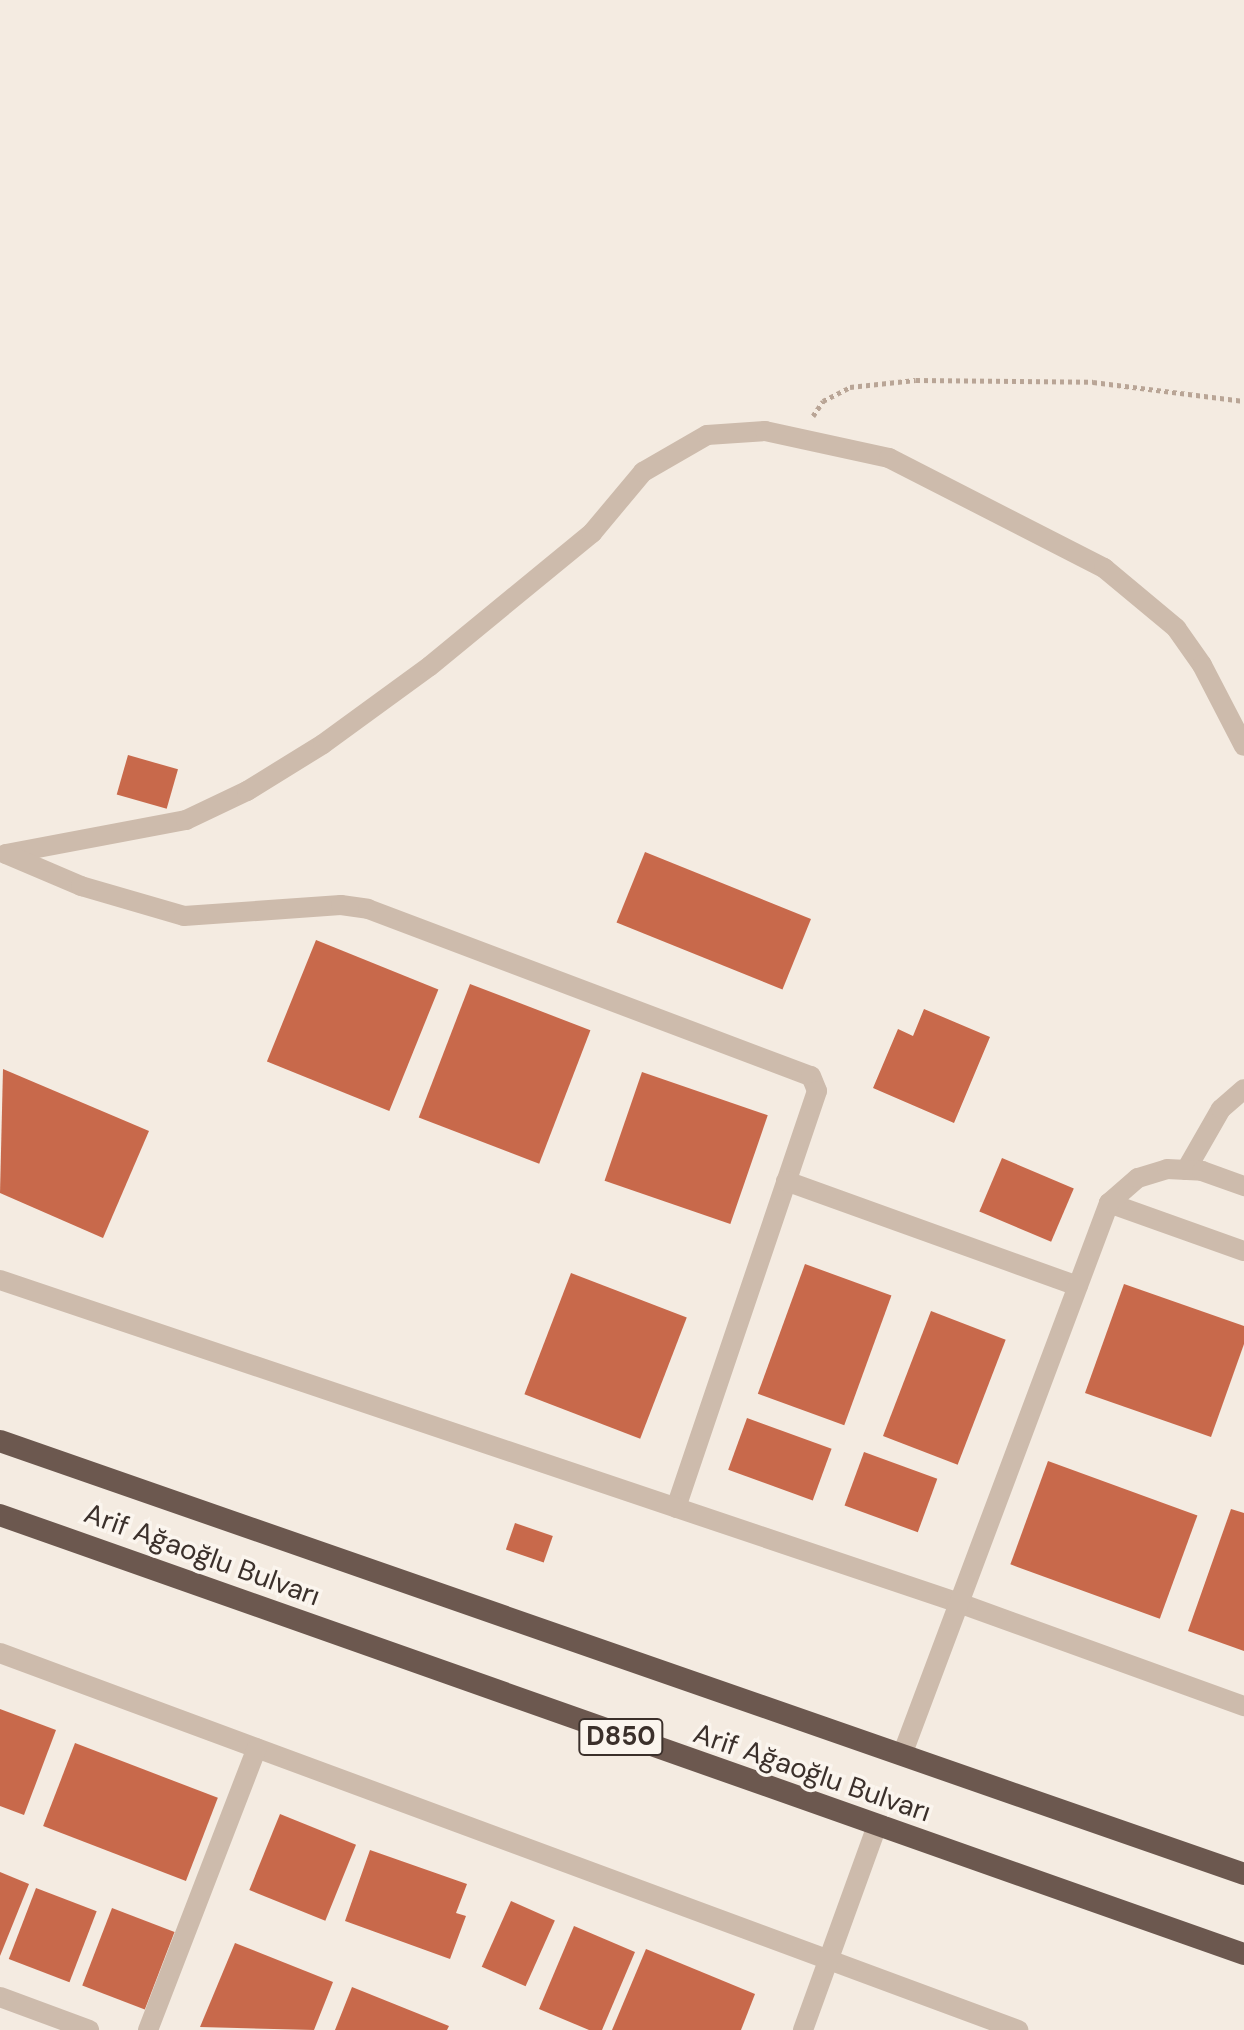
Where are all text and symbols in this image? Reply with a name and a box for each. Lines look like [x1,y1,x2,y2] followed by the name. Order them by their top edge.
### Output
[79,1497,325,1613] street label: Arif Ağaoğlu Bulvarı
[577,1715,665,1759] road number: D850
[689,1717,935,1829] street label: Arif Ağaoğlu Bulvarı

